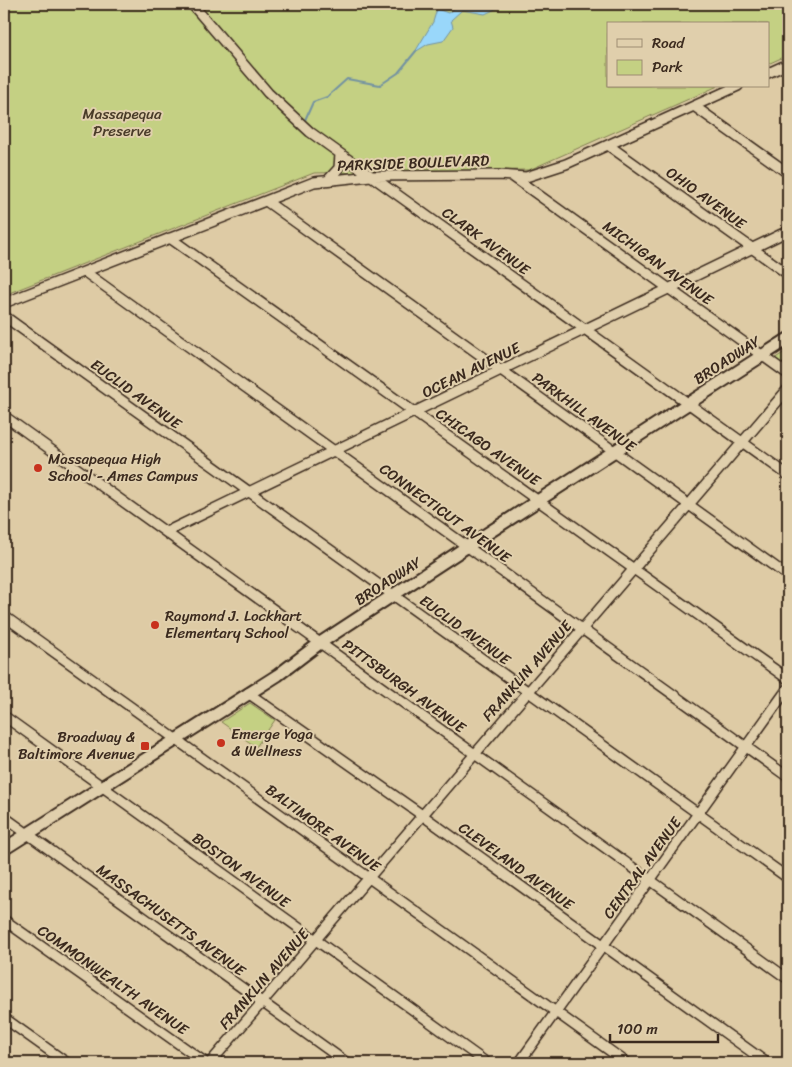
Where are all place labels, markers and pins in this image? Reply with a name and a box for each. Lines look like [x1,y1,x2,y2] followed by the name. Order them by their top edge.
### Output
[48,446,198,489] place label: Massapequa High School - Ames Campus
[32,462,44,474] marker: Massapequa High School - Ames Campus
[165,603,303,646] place label: Raymond J. Lockhart Elementary School
[149,619,161,631] marker: Raymond J. Lockhart Elementary School
[231,721,313,764] place label: Emerge Yoga & Wellness
[18,724,135,767] place label: Broadway & Baltimore Avenue
[215,737,227,749] marker: Emerge Yoga & Wellness
[139,740,151,752] marker: Broadway & Baltimore Avenue

